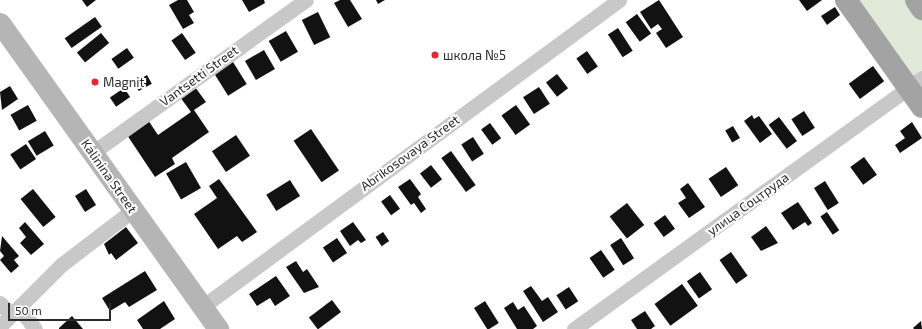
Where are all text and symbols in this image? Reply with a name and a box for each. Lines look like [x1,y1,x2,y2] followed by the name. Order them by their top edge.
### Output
[157,42,241,110] street label: Vantsetti Street
[443,47,506,63] place label: школа №5
[430,50,440,60] marker: школа №5
[103,74,145,90] place label: Magnit
[90,77,100,87] marker: Magnit
[357,112,463,194] street label: Abrikosovaya Street
[78,136,140,216] street label: Kalinina Street
[704,169,792,239] street label: улица Соцтруда
[10,295,113,321] scale bar
[15,303,42,317] text: 50 m

